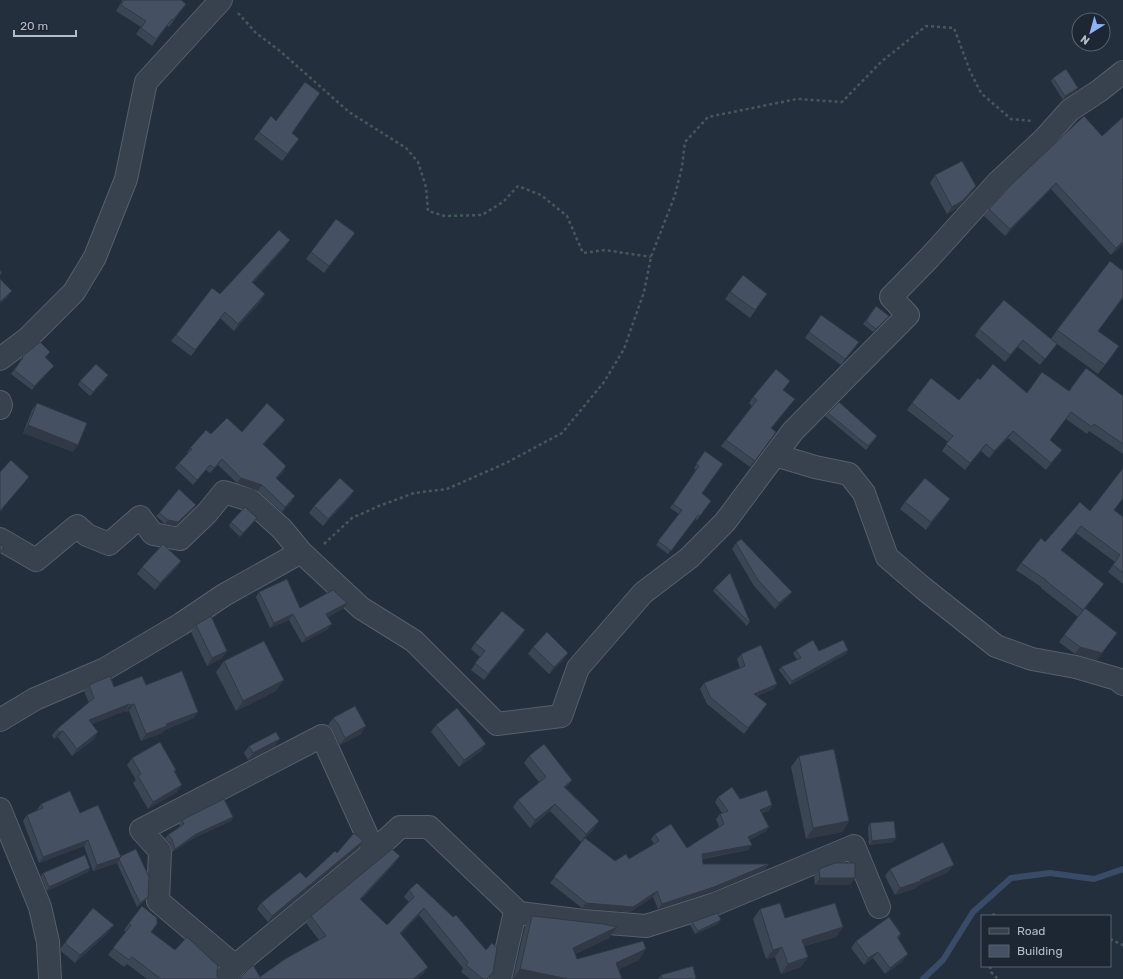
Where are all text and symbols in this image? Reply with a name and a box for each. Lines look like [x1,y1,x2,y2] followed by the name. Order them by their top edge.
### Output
[14,12,76,38] scale bar
[1071,12,1111,52] north arrow
[20,19,48,33] text: 20 m
[1078,32,1092,47] text: N
[981,915,1111,967] legend
[1017,924,1045,938] text: Road
[1017,944,1063,958] text: Building

